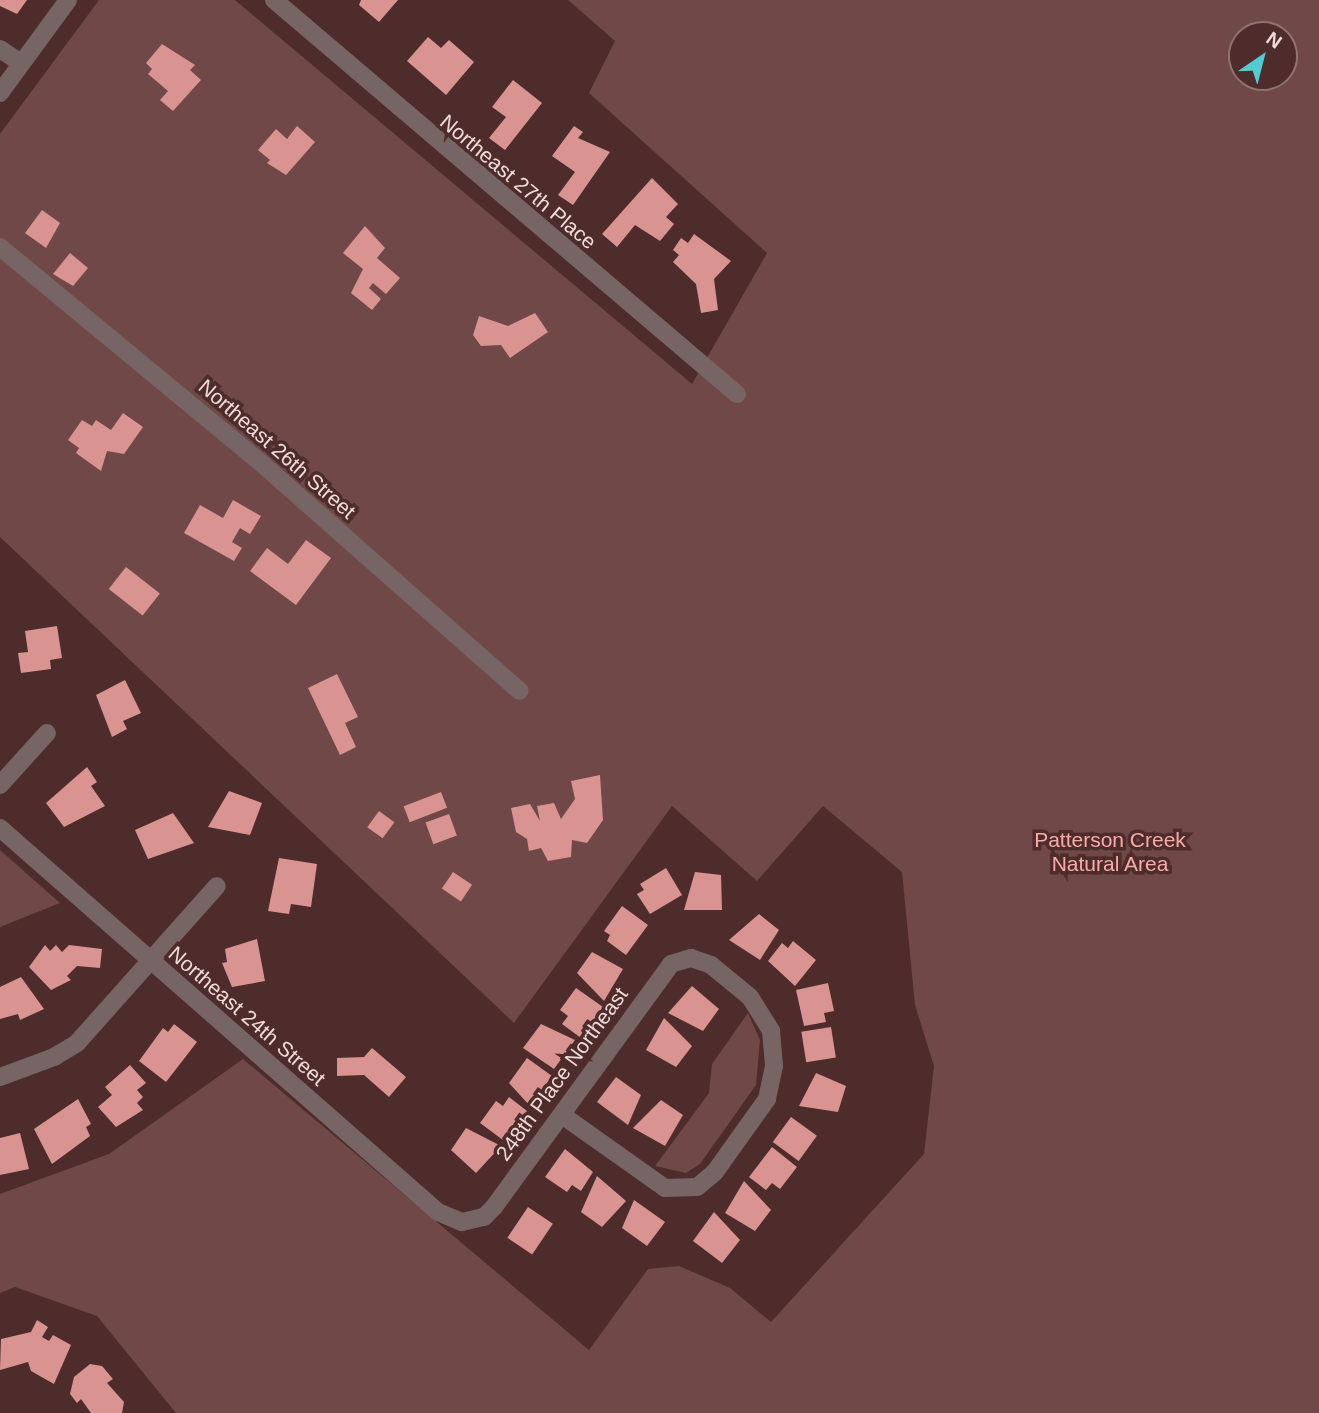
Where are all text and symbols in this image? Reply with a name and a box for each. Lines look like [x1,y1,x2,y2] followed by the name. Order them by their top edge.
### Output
[1228,21,1298,91] north arrow
[1263,27,1286,53] text: N
[435,109,601,255] street label: Northeast 27th Place
[193,374,361,524] street label: Northeast 26th Street
[1034,827,1186,877] park label: Patterson Creek Natural Area
[163,941,331,1091] street label: Northeast 24th Street
[491,983,633,1165] street label: 248th Place Northeast

